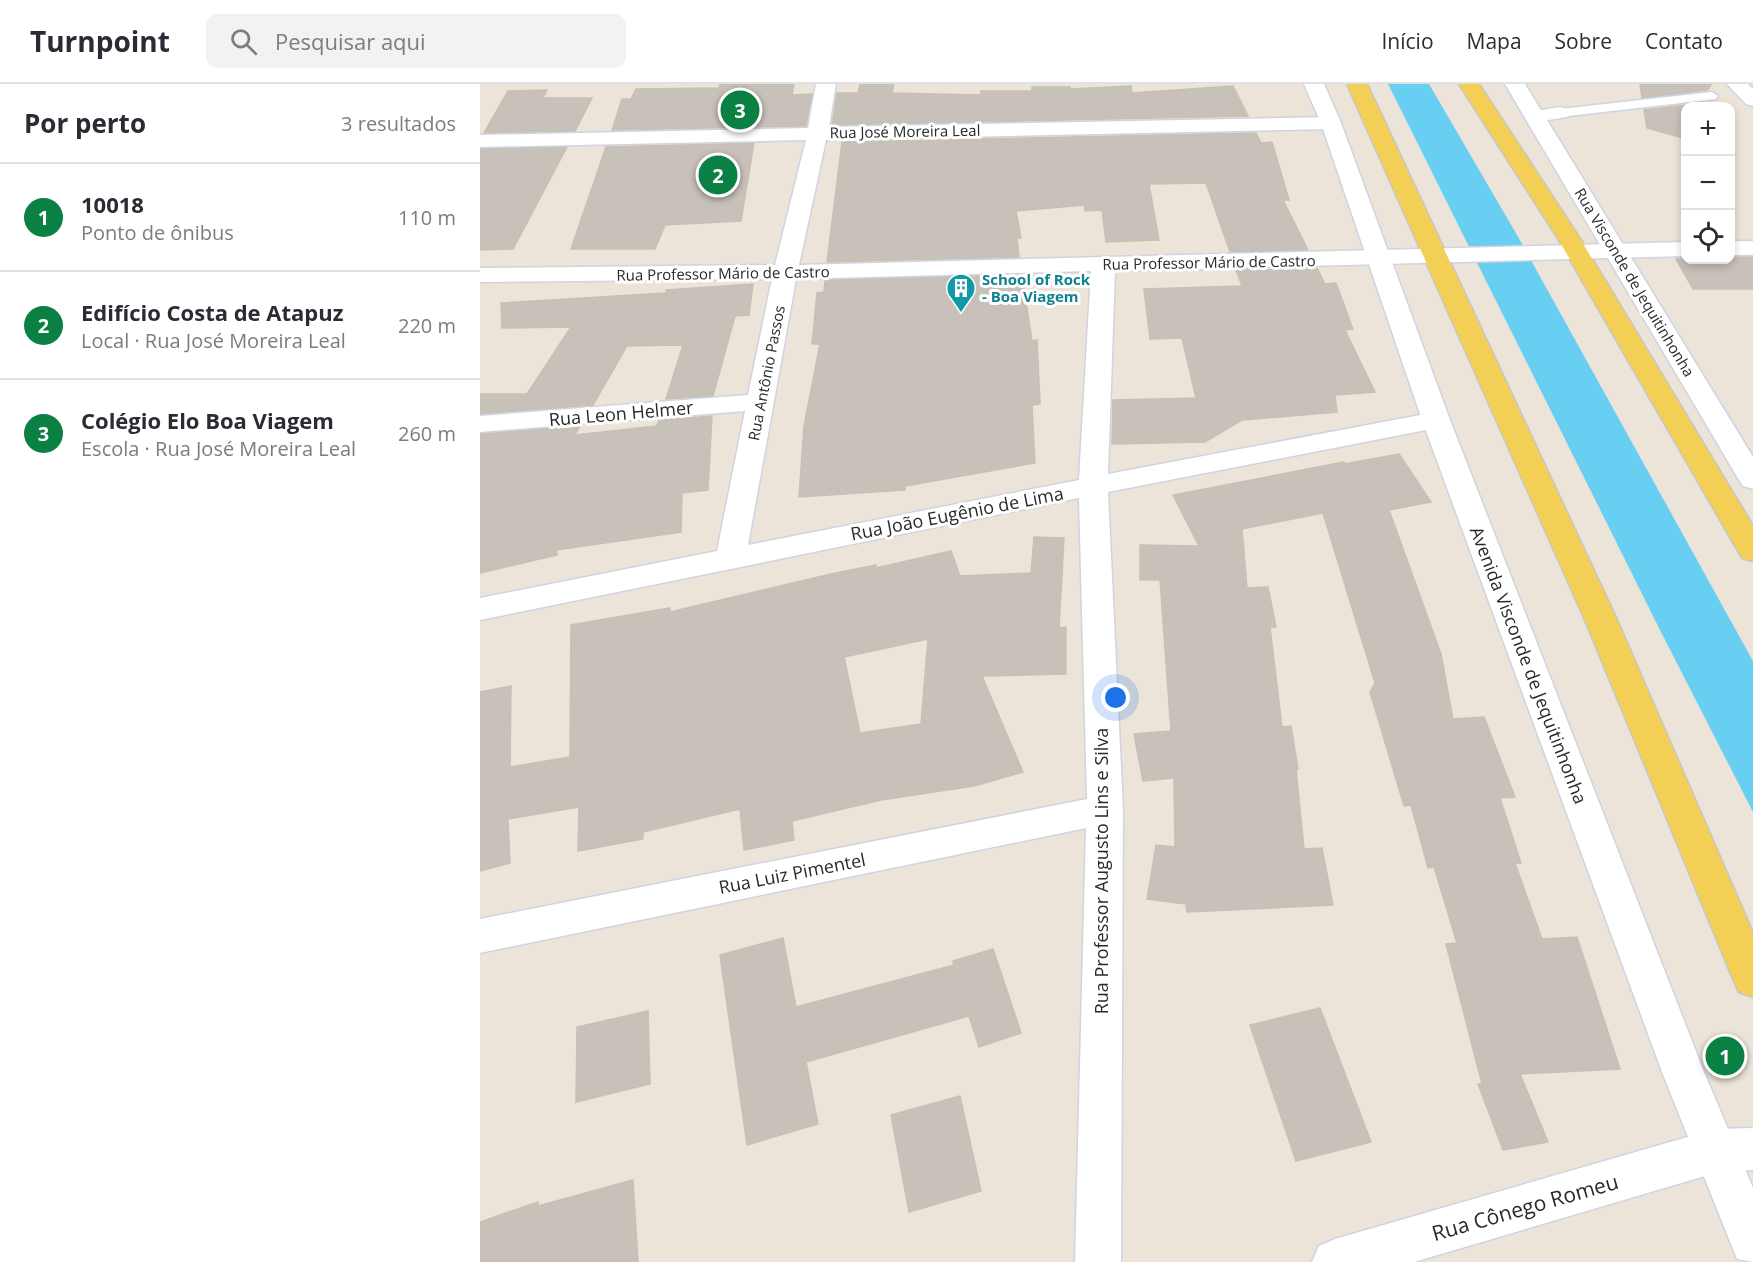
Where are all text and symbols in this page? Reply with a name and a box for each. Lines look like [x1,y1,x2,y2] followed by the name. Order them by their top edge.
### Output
[206,14,626,68] search box
[30,22,170,60] text: Turnpoint
[227,25,260,58] icon: search
[275,26,426,56] text: Pesquisar aqui
[1381,27,1434,55] text: Início
[1467,27,1522,55] text: Mapa
[1555,27,1612,55] text: Sobre
[1645,27,1723,55] text: Contato
[720,87,760,132] pin: 3
[1681,102,1735,264] map controls
[1681,102,1735,156] button: +
[24,105,146,141] text: Por perto
[341,110,456,137] text: 3 resultados
[829,120,981,142] street label: Rua José Moreira Leal
[698,152,738,197] pin: 2
[1681,156,1735,210] button: −
[1571,184,1699,380] street label: Rua Visconde de Jequitinhonha
[81,189,144,219] text: 10018
[38,204,49,231] text: 1
[398,204,456,231] text: 110 m
[1681,210,1735,264] button: locate
[81,219,234,246] text: Ponto de ônibus
[1102,250,1316,274] street label: Rua Professor Mário de Castro
[616,261,830,285] street label: Rua Professor Mário de Castro
[982,269,1091,306] place label: School of Rock - Boa Viagem
[945,272,977,314] building icon: School of Rock - Boa Viagem
[81,297,343,327] text: Edifício Costa de Atapuz
[743,304,789,442] street label: Rua Antônio Passos
[38,312,49,339] text: 2
[398,312,456,339] text: 220 m
[81,327,346,354] text: Local · Rua José Moreira Leal
[548,395,695,431] street label: Rua Leon Helmer
[81,405,334,435] text: Colégio Elo Boa Viagem
[38,420,49,447] text: 3
[398,420,456,447] text: 260 m
[81,435,356,462] text: Escola · Rua José Moreira Leal
[848,481,1066,545] street label: Rua João Eugênio de Lima
[1465,523,1593,807] street label: Avenida Visconde de Jequitinhonha
[1101,683,1130,712] your location
[1089,728,1113,1014] street label: Rua Professor Augusto Lins e Silva
[716,847,868,899] street label: Rua Luiz Pimentel
[1706,1034,1744,1078] pin: 1
[1429,1167,1621,1247] street label: Rua Cônego Romeu

